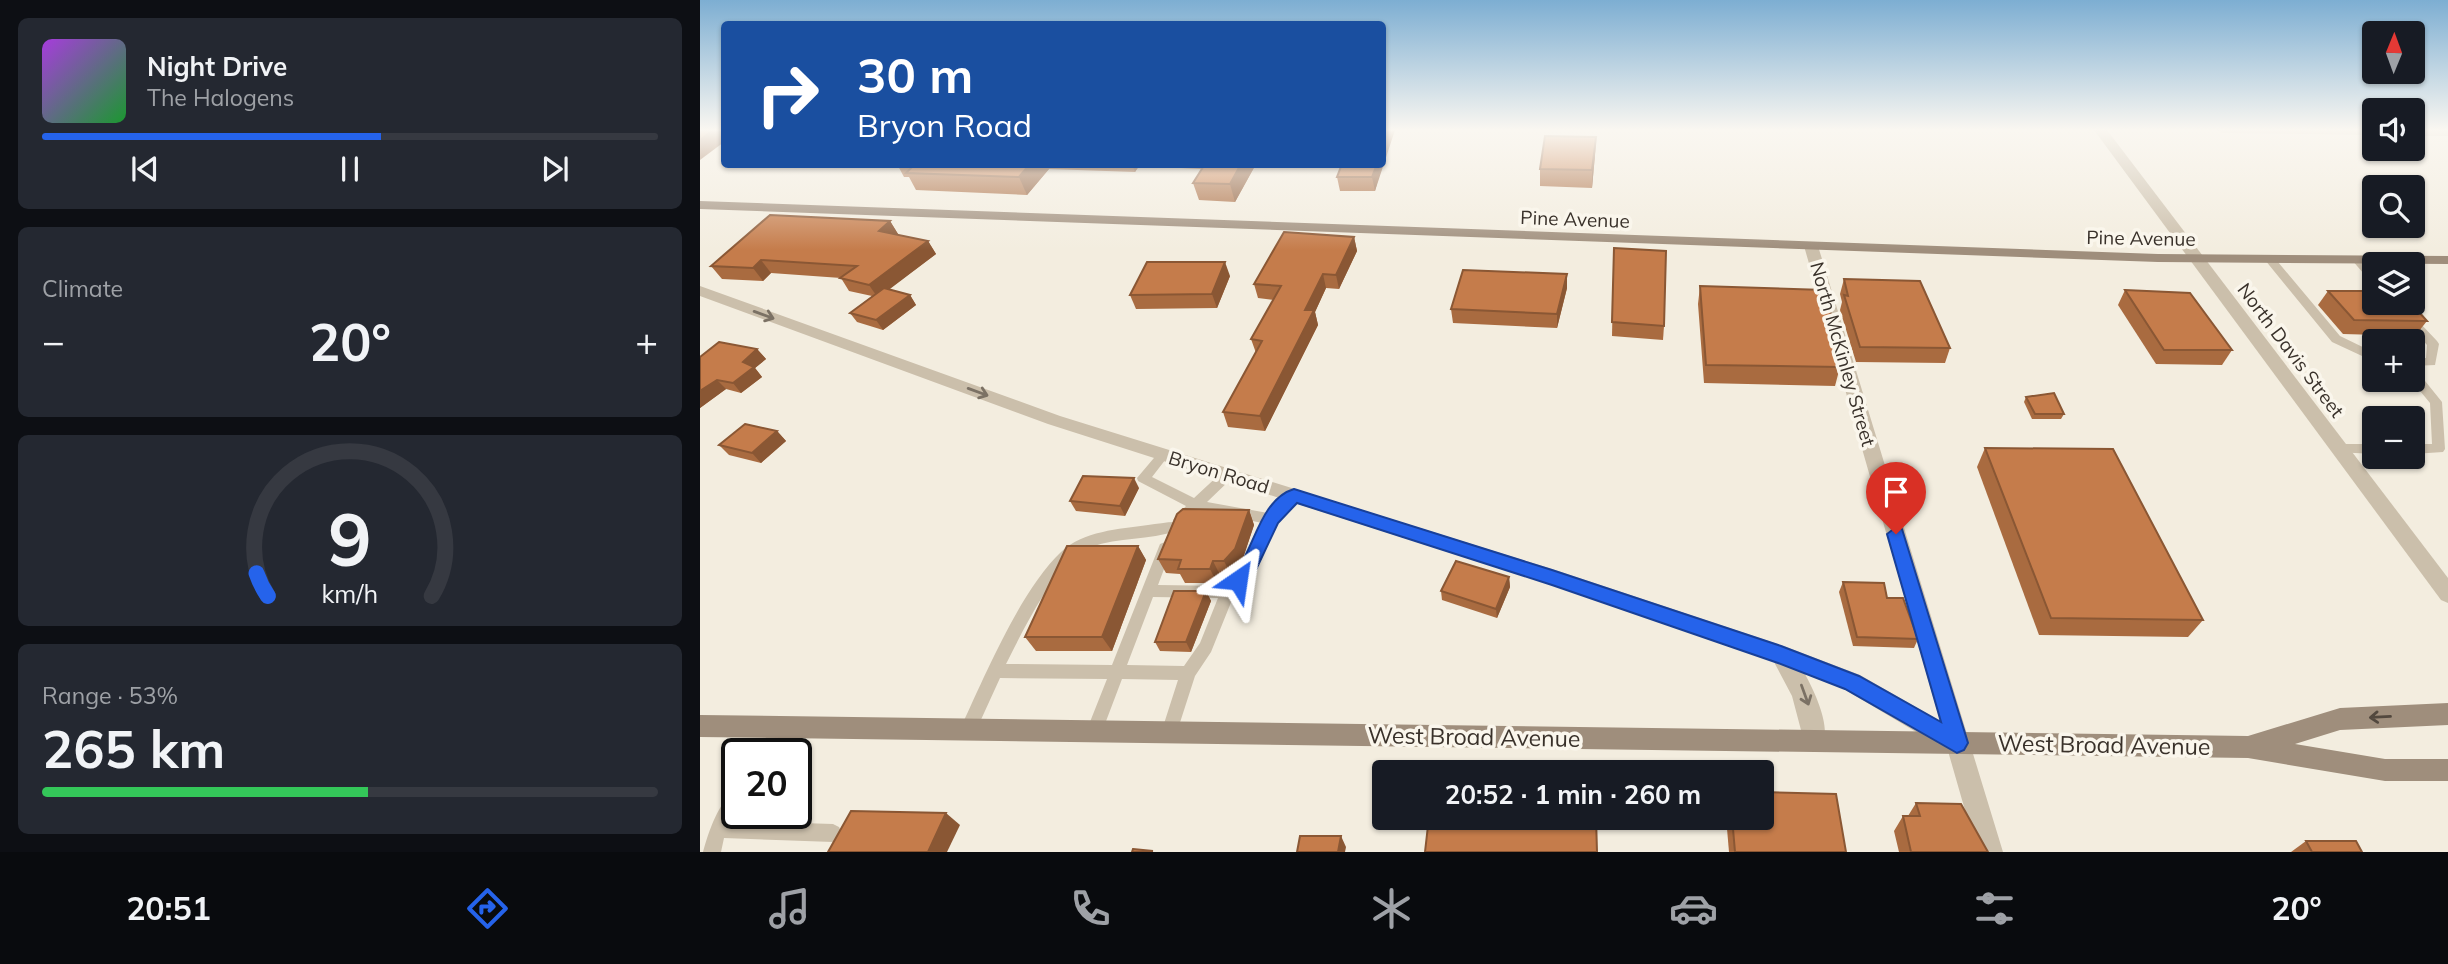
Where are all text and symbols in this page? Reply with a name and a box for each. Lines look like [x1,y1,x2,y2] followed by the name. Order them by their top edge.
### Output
[2362,21,2426,84] north arrow
[2362,21,2425,469] map controls
[857,44,973,105] text: 30 m
[742,49,833,140] icon: right
[147,50,287,83] text: Night Drive
[147,83,294,112] text: The Halogens
[2362,98,2425,161] button: sound
[857,105,1032,145] text: Bryon Road
[126,150,164,188] icon: previous
[331,150,369,188] icon: pause
[536,150,574,188] icon: next
[2362,175,2425,238] button: search
[1520,205,1630,233] street label: Pine Avenue
[2086,225,2196,251] street label: Pine Avenue
[2362,252,2425,315] button: layers
[1805,259,1881,449] street label: North McKinley Street
[42,274,123,303] text: Climate
[2233,278,2350,422] street label: North Davis Street
[309,309,391,374] text: 20°
[753,309,775,322] one-way arrow
[42,317,65,365] text: −
[635,317,658,365] text: +
[2362,329,2425,392] button: +
[967,387,989,399] one-way arrow
[2362,406,2425,469] button: −
[1166,445,1272,499] street label: Bryon Road
[1866,462,1926,534] pin
[1877,473,1915,511] icon: arrive
[328,494,372,585] text: 9
[1201,543,1275,617] position arrow
[322,578,378,609] text: km/h
[42,681,178,710] text: Range · 53%
[1800,684,1812,706] one-way arrow
[2369,710,2392,723] one-way arrow
[42,716,225,781] text: 265 km
[1367,720,1581,753] street label: West Broad Avenue
[1997,728,2211,761] street label: West Broad Avenue
[721,738,812,829] speed limit sign: 20
[1445,778,1701,811] text: 20:52 · 1 min · 260 m
[463,884,512,933] icon: directions
[765,884,814,933] icon: music
[1066,884,1115,933] icon: phone
[1367,884,1416,933] icon: climate
[1669,884,1718,933] icon: car
[1970,884,2019,933] icon: filters
[126,888,211,928] text: 20:51
[2271,888,2322,928] text: 20°

